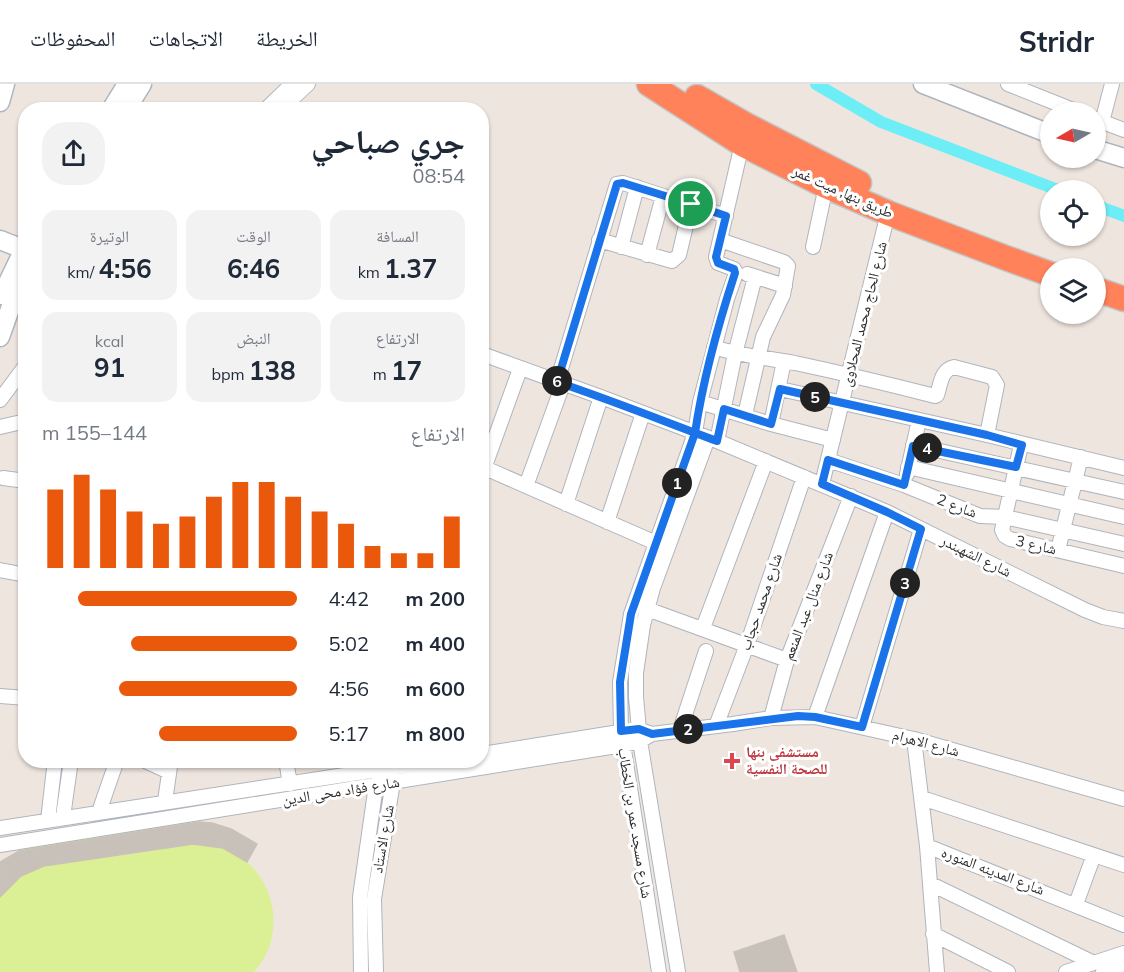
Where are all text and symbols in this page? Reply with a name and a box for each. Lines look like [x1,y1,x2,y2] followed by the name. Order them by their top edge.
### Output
[1019,24,1094,59] text: Stridr
[30,25,115,51] text: المحفوظات
[148,25,223,51] text: الاتجاهات
[256,25,318,51] text: الخريطة
[1040,102,1106,168] north arrow
[1040,102,1106,324] map controls
[311,120,465,161] text: جري صباحي
[42,122,105,185] button: share
[789,160,897,223] street label: طريق بنها, ميت غمر
[412,163,465,188] text: 08:54
[665,178,716,229] pin
[1040,180,1106,246] button: locate
[674,187,707,220] icon: arrive
[90,226,129,246] text: الوتيرة
[236,226,271,246] text: الوقت
[376,226,419,246] text: المسافة
[836,239,892,389] street label: شارع الحاج محمد المحلاوى
[98,252,152,285] text: 4:56
[227,252,280,285] text: 6:46
[384,252,437,285] text: 1.37
[1040,258,1106,324] button: layers
[67,262,98,282] text: /km
[358,262,384,282] text: km
[236,328,271,348] text: النبض
[376,328,419,348] text: الارتفاع
[95,331,124,351] text: kcal
[94,351,125,384] text: 91
[249,354,296,387] text: 138
[391,354,422,387] text: 17
[211,364,249,384] text: bpm
[373,364,391,384] text: m
[542,366,572,396] pin: 6
[552,371,562,391] text: 6
[800,382,830,412] pin: 5
[810,387,820,407] text: 5
[42,420,147,445] text: 144–155 m
[410,421,465,446] text: الارتفاع
[912,433,942,463] pin: 4
[922,438,932,458] text: 4
[662,468,692,498] pin: 1
[672,473,682,493] text: 1
[934,489,980,523] street label: شارع 2
[936,530,1015,582] street label: شارع الشهبندر
[1014,531,1059,559] street label: شارع 3
[778,549,838,663] street label: شارع منال عبد المنعم
[735,551,787,653] street label: شارع محمد حجاب
[890,568,920,598] pin: 3
[900,573,910,593] text: 3
[328,586,369,611] text: 4:42
[406,586,465,611] text: 200 m
[328,631,369,656] text: 5:02
[406,631,465,656] text: 400 m
[328,676,369,701] text: 4:56
[406,676,465,701] text: 600 m
[673,714,703,744] pin: 2
[683,719,693,739] text: 2
[328,721,369,746] text: 5:17
[406,721,465,746] text: 800 m
[890,724,962,762] street label: شارع الاهرام
[746,742,828,778] place label: مستشفى بنها للصحة النفسية
[613,746,657,900] street label: شارع مسجد عمر بن الخطاب
[723,752,741,770] marker: مستشفى بنها للصحة النفسية
[281,772,401,810] street label: شارع فؤاد محى الدين
[367,803,399,875] street label: شارع الاستاد
[939,842,1048,900] street label: شارع المدينه المنوره

